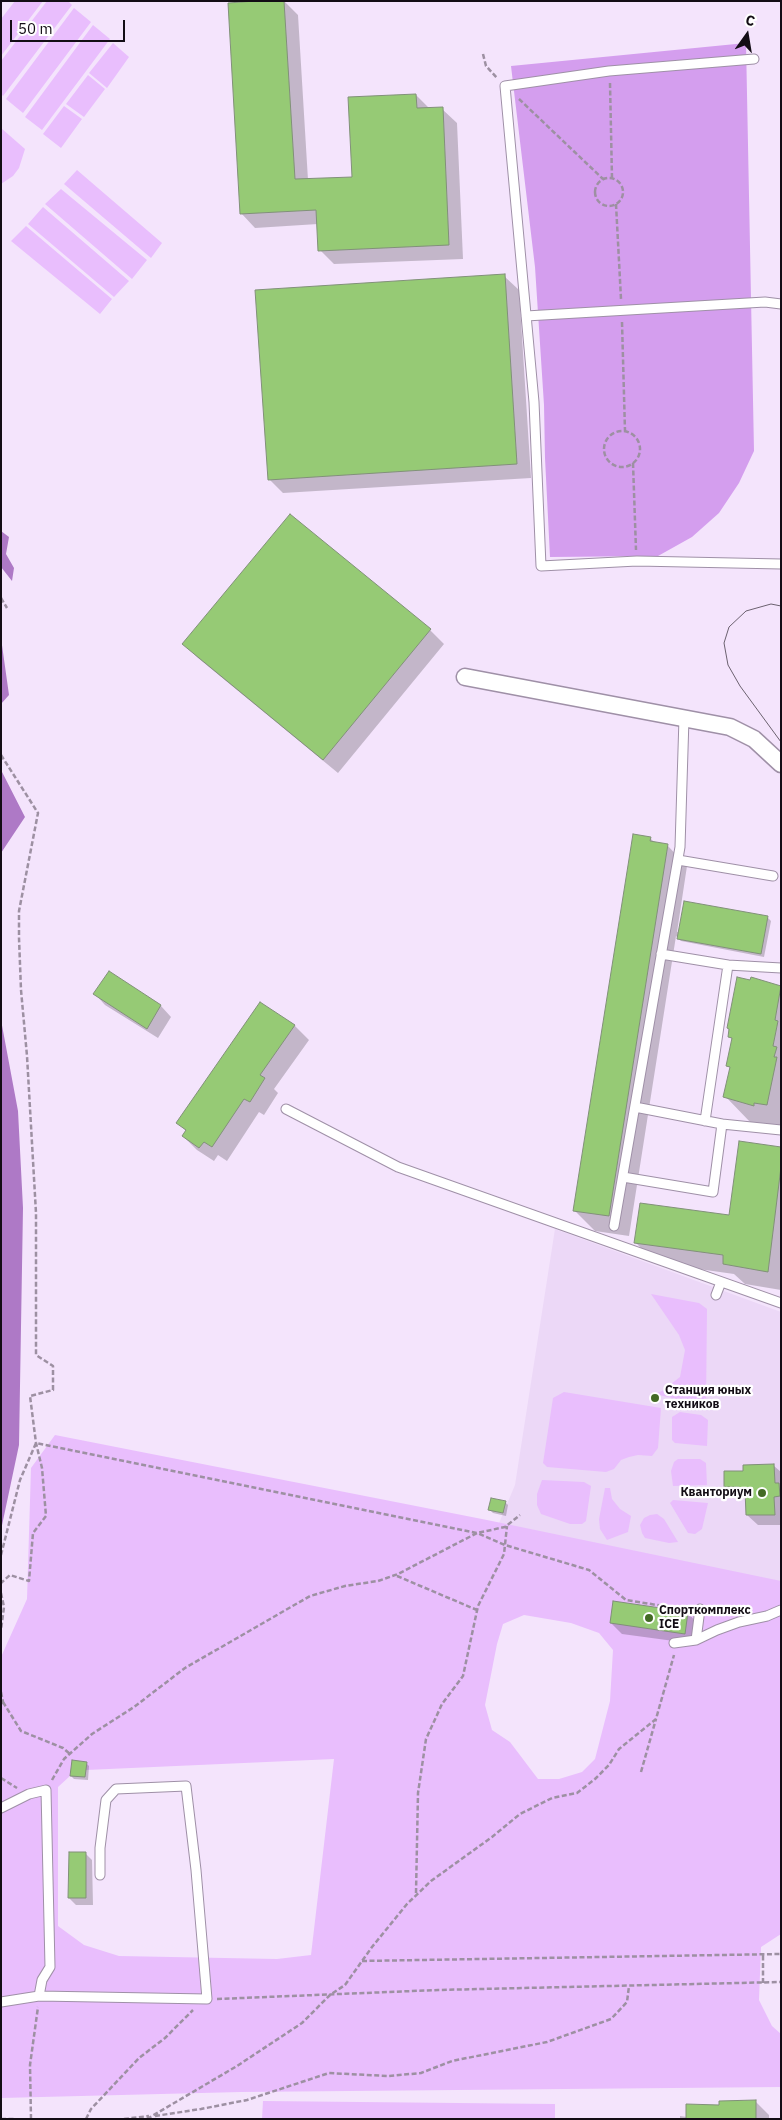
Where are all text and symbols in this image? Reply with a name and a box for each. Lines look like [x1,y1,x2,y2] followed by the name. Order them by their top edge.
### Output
[12,10,128,42] scale bar
[722,10,772,60] north arrow
[744,11,757,30] text: С
[18,19,53,38] text: 50 m
[665,1384,751,1412] place label: Станция юных техников
[649,1392,661,1404] marker: Станция юных техников
[680,1486,752,1500] place label: Кванториум
[756,1487,768,1499] marker: Кванториум
[659,1604,751,1632] place label: Спорткомплекс ICE
[643,1612,655,1624] marker: Спорткомплекс ICE

